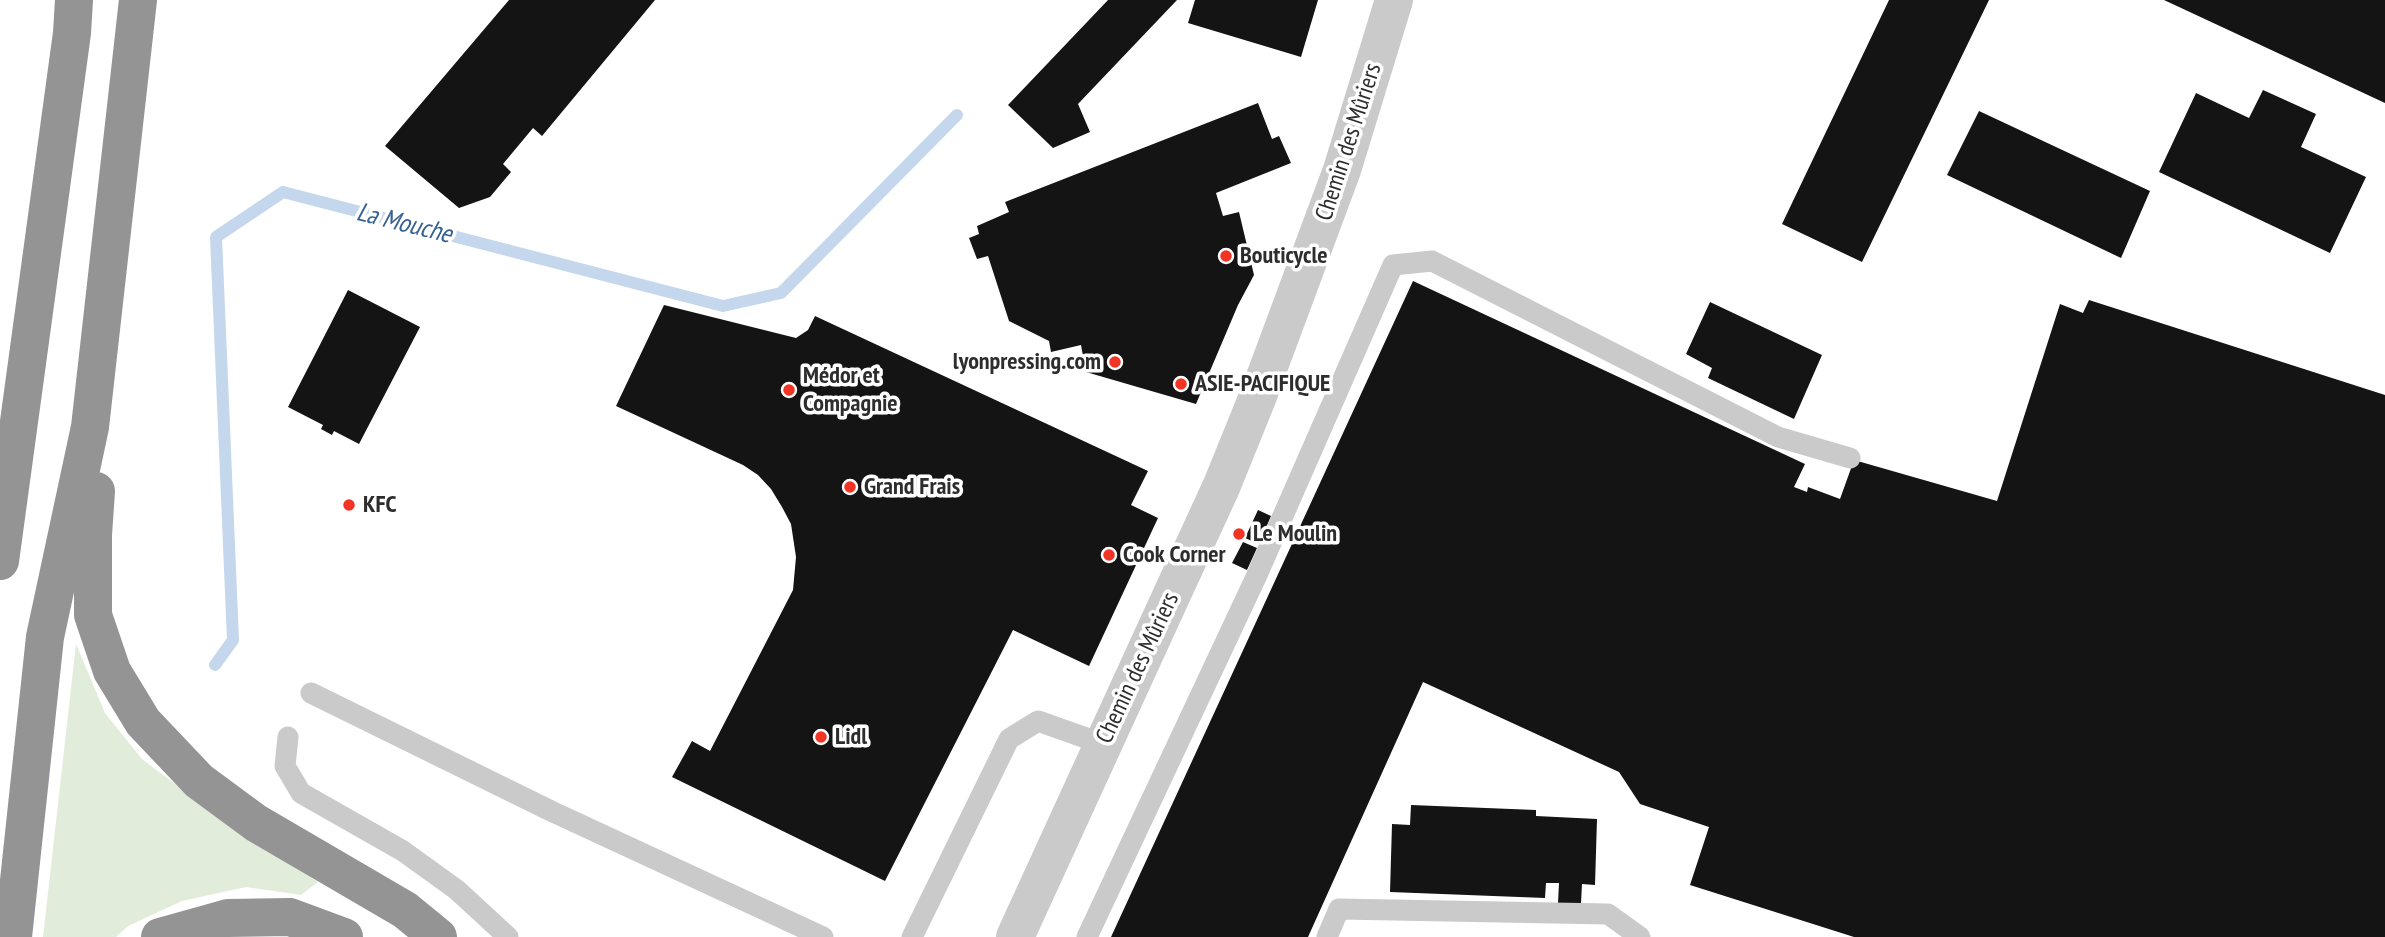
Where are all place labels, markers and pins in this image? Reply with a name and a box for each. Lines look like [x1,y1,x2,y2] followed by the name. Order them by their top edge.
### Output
[1240,242,1328,270] place label: Bouticycle
[1218,248,1234,264] marker: Bouticycle
[953,348,1101,376] place label: lyonpressing.com
[1107,354,1123,370] marker: lyonpressing.com
[803,362,898,418] place label: Médor et Compagnie
[1195,370,1330,398] place label: ASIE-PACIFIQUE
[1173,376,1189,392] marker: ASIE-PACIFIQUE
[781,382,797,398] marker: Médor et Compagnie
[864,473,960,501] place label: Grand Frais
[842,479,858,495] marker: Grand Frais
[363,491,396,519] place label: KFC
[341,497,357,513] marker: KFC
[1253,520,1337,548] place label: Le Moulin
[1231,526,1247,542] marker: Le Moulin
[1123,541,1226,569] place label: Cook Corner
[1101,547,1117,563] marker: Cook Corner
[835,723,867,751] place label: Lidl
[813,729,829,745] marker: Lidl

